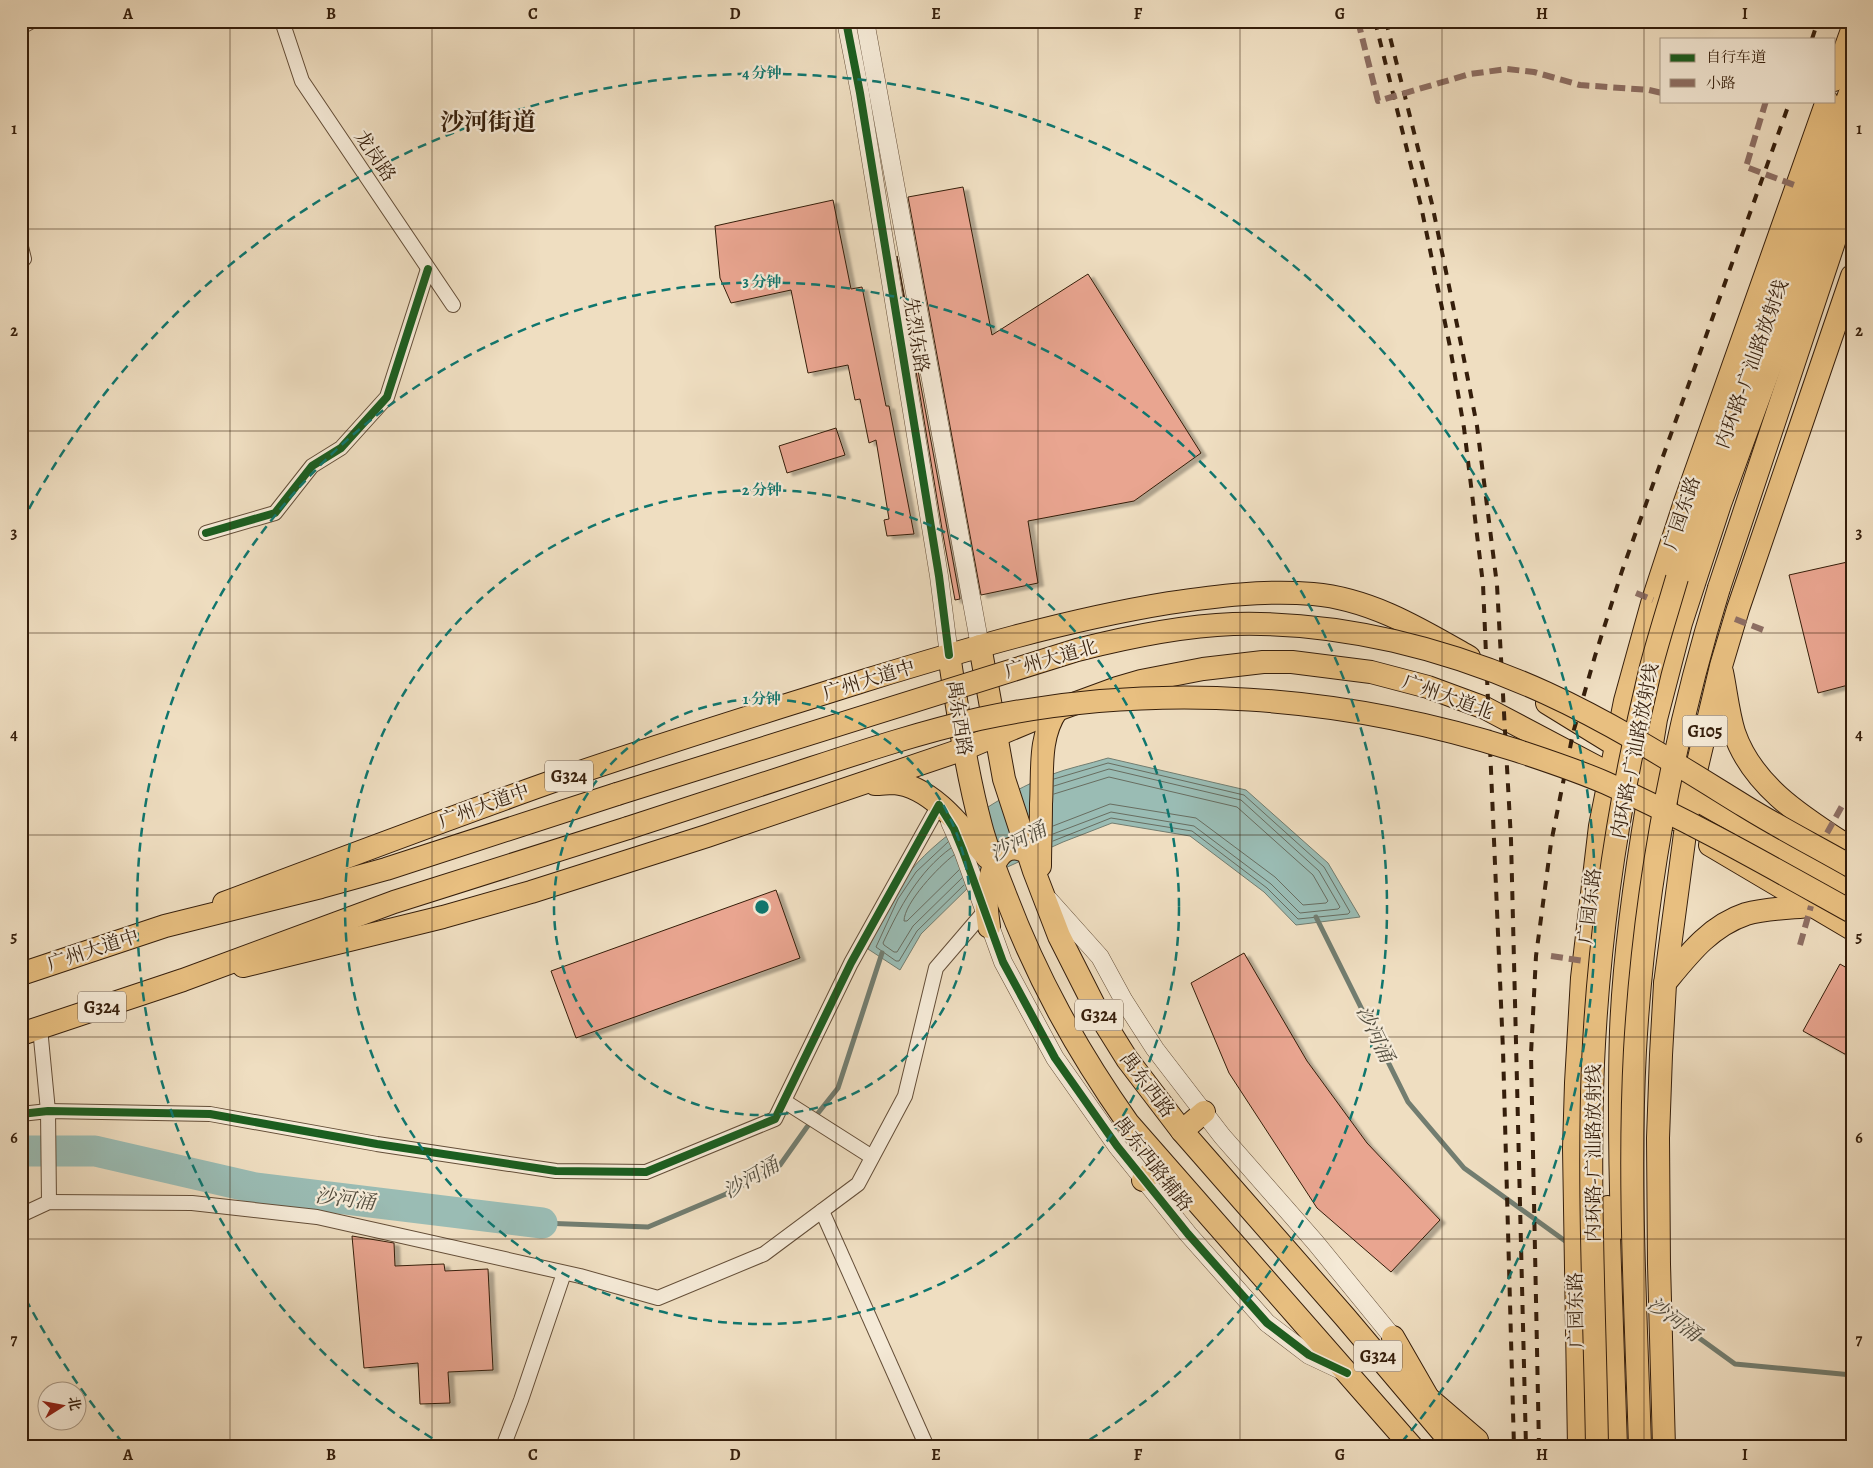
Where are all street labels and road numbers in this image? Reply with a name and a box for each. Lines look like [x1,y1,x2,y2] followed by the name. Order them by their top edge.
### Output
[348,125,402,187] street label: 龙岗路
[1709,276,1795,452] street label: 内环路-广汕路放射线
[897,295,935,375] street label: 先烈东路
[1657,473,1707,553] street label: 广园东路
[1002,633,1100,685] street label: 广州大道北
[820,654,918,706] street label: 广州大道中
[1605,661,1665,841] street label: 内环路-广汕路放射线
[1399,669,1497,725] street label: 广州大道北
[940,678,978,758] street label: 禺东西路
[1682,716,1728,746] road number: G105
[545,760,593,791] road number: G324
[435,778,533,834] street label: 广州大道中
[1572,867,1608,945] street label: 广园东路
[44,923,142,977] street label: 广州大道中
[78,992,126,1022] road number: G324
[1075,1000,1123,1030] road number: G324
[1114,1047,1180,1123] street label: 禺东西路
[1581,1064,1607,1242] street label: 内环路-广汕路放射线
[1108,1111,1198,1217] street label: 禺东西路辅路
[1562,1272,1590,1348] street label: 广园东路
[1354,1340,1402,1372] road number: G324

